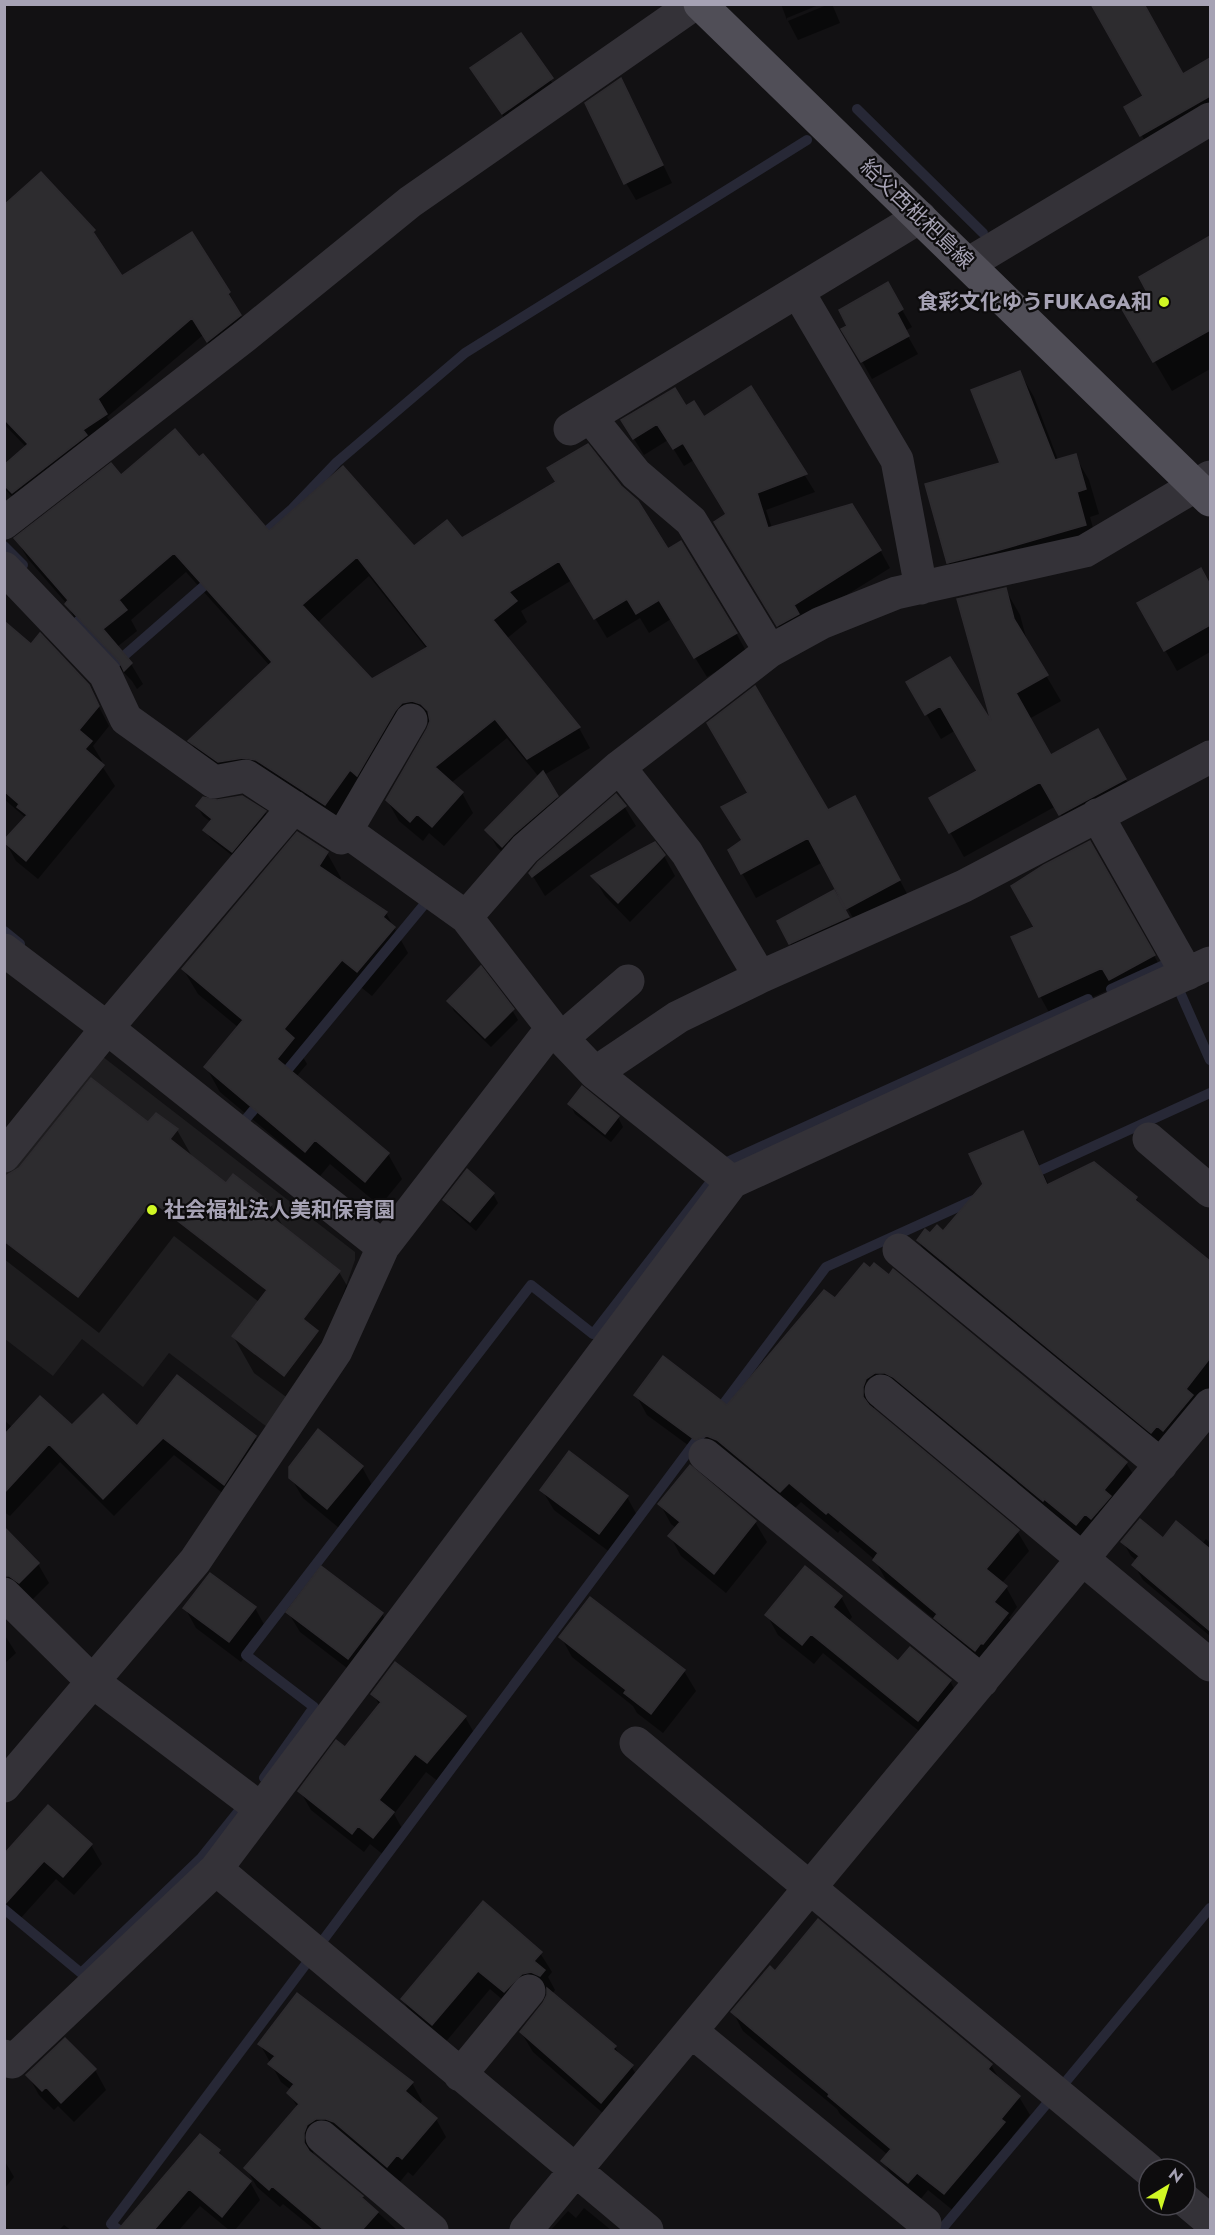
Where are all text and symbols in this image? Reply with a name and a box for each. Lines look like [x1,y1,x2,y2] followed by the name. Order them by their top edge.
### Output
[854,152,980,276] street label: 給父西枇杷島線
[917,287,1152,317] place label: 食彩文化ゆうFUKAGA和
[1157,295,1171,309] marker: 食彩文化ゆうFUKAGA和
[164,1195,395,1225] place label: 社会福祉法人美和保育園
[145,1203,159,1217] marker: 社会福祉法人美和保育園
[1137,2157,1197,2217] north arrow
[1164,2163,1188,2189] text: N

